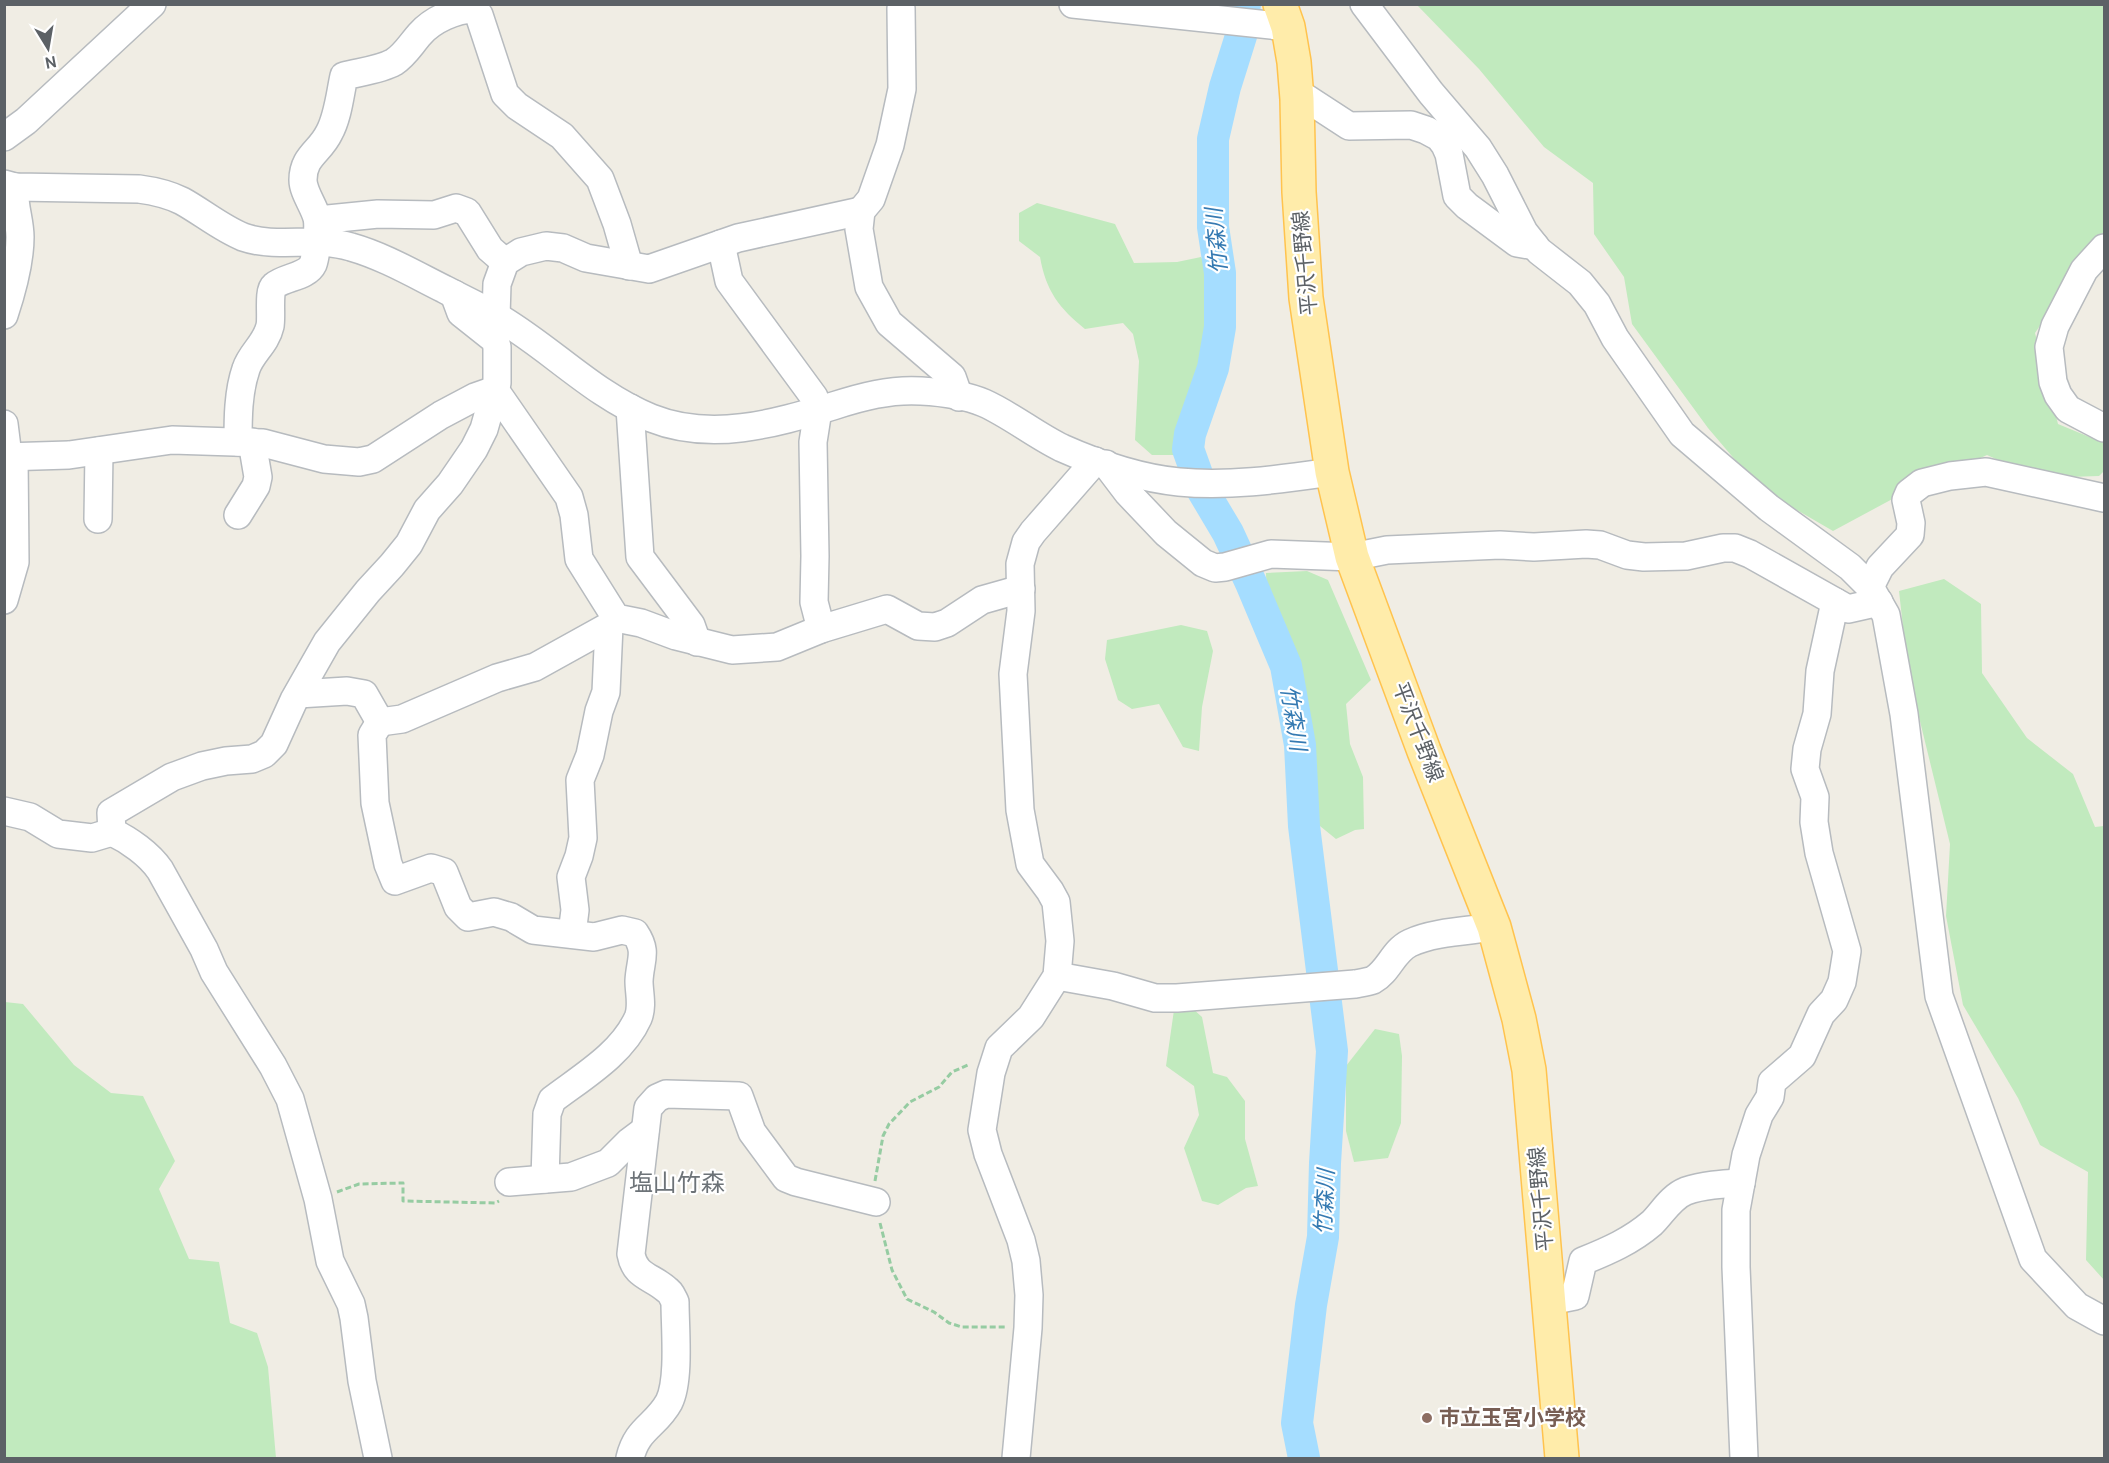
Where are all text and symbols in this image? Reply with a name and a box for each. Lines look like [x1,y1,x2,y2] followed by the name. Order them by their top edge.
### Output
[18,18,78,78] north arrow
[43,52,58,73] text: N
[1200,205,1233,275] water label: 竹森川
[1287,210,1322,316] street label: 平沢千野線
[1388,678,1449,785] street label: 平沢千野線
[1275,683,1312,755] water label: 竹森川
[1523,1146,1558,1252] street label: 平沢千野線
[1309,1166,1340,1236] water label: 竹森川
[629,1168,725,1197] district label: 塩山竹森
[1439,1405,1586,1430] place label: 市立玉宮小学校
[1420,1411,1434,1425] marker: 市立玉宮小学校

